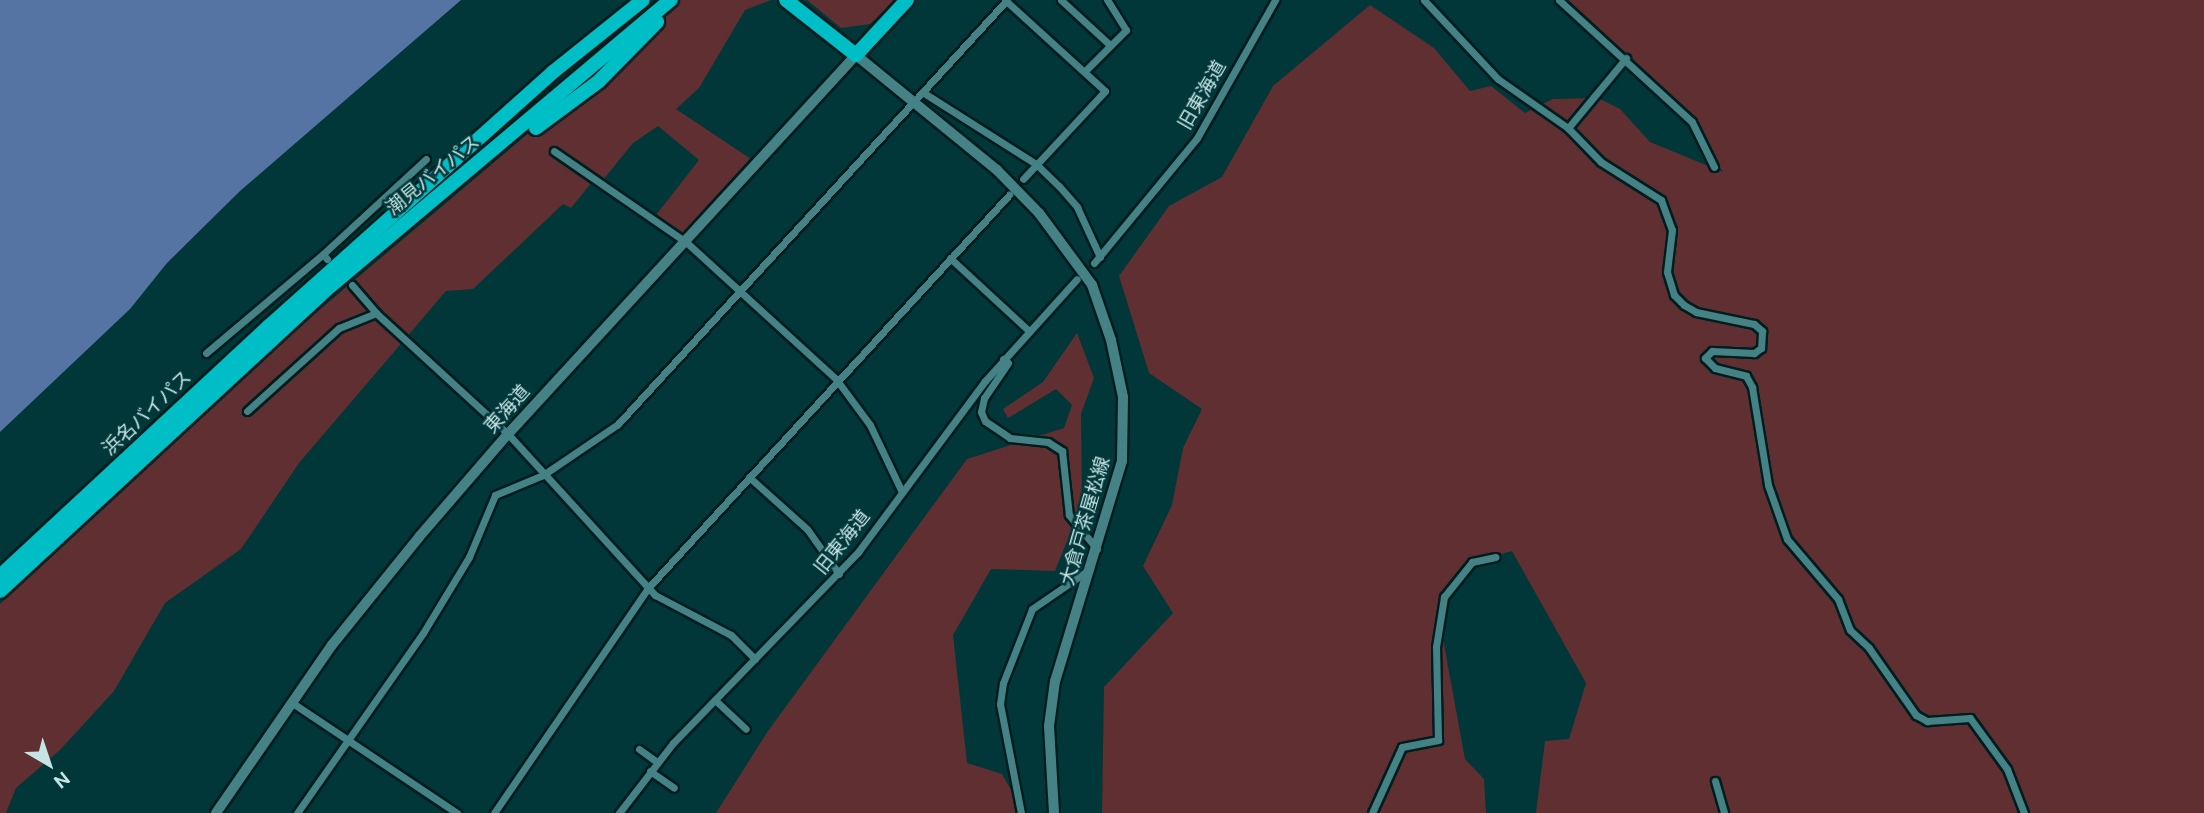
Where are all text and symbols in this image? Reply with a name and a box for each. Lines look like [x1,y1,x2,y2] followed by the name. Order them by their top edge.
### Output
[1173,56,1231,134] street label: 旧東海道
[382,130,484,220] street label: 潮見バイパス
[98,366,196,460] street label: 浜名バイパス
[479,380,535,438] street label: 東海道
[1056,454,1114,588] street label: 大倉戸茶屋松線
[809,505,875,579] street label: 旧東海道
[14,729,84,799] north arrow
[50,767,75,793] text: N

